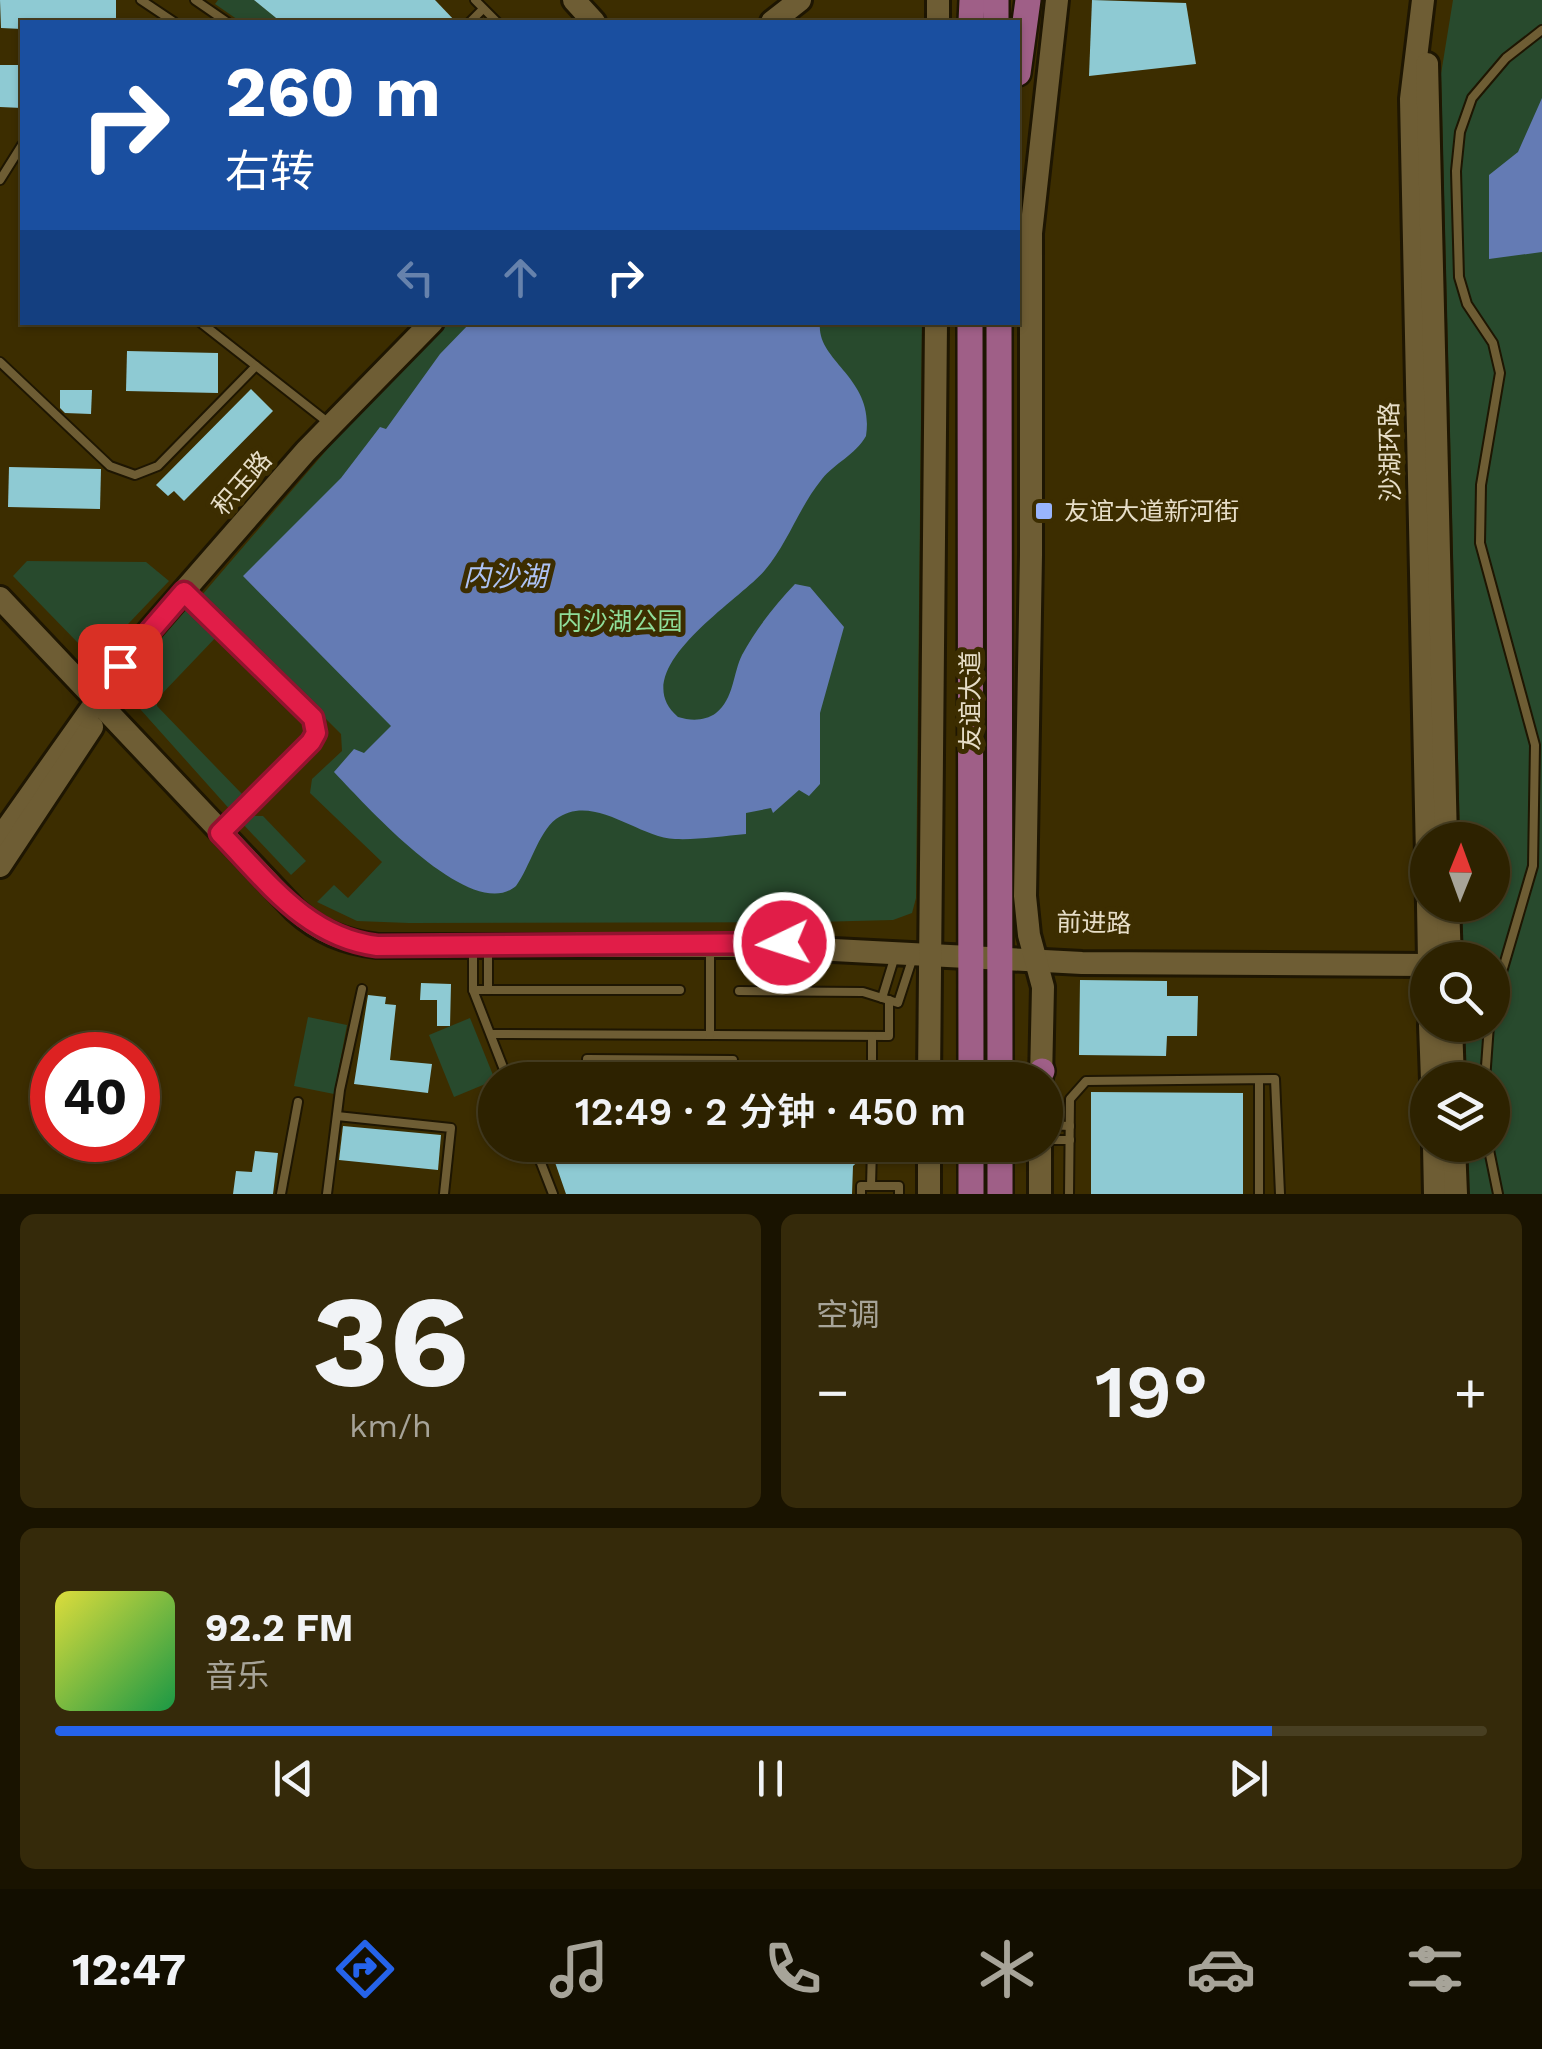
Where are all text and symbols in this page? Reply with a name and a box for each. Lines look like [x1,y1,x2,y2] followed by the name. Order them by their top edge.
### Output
[225,51,441,133] text: 260 m
[60,60,190,190] icon: right
[225,145,315,198] text: 右转
[388,250,443,305] icon: left
[493,250,548,305] icon: ahead
[598,250,653,305] icon: right
[1375,402,1405,502] street label: 沙湖环路
[206,445,278,521] street label: 积玉路
[1064,497,1239,526] place label: 友谊大道新河街
[1033,500,1055,522] marker: 友谊大道新河街
[463,560,551,593] water label: 内沙湖
[557,607,683,636] park label: 内沙湖公园
[78,624,163,709] pin
[93,639,148,694] icon: arrive
[956,651,985,751] street label: 友谊大道
[1410,822,1510,922] north arrow
[1410,822,1510,1162] map controls
[732,891,836,995] position arrow
[1056,908,1132,938] street label: 前进路
[1410,942,1510,1042] button: search
[30,1032,160,1162] speed limit sign: 40
[1410,1062,1510,1162] button: layers
[575,1090,966,1134] text: 12:49 · 2 分钟 · 450 m
[312,1265,469,1418] text: 36
[816,1296,880,1334] text: 空调
[1095,1347,1208,1435] text: 19°
[816,1360,849,1424] text: −
[1454,1360,1487,1424] text: +
[349,1407,432,1445] text: km/h
[205,1606,353,1650] text: 92.2 FM
[205,1657,269,1695] text: 音乐
[266,1751,321,1806] icon: previous
[743,1751,798,1806] icon: pause
[1221,1751,1276,1806] icon: next
[330,1934,400,2004] icon: directions
[544,1934,614,2004] icon: music
[758,1934,828,2004] icon: phone
[972,1934,1042,2004] icon: climate
[1186,1934,1256,2004] icon: car
[1400,1934,1470,2004] icon: filters
[72,1943,186,1996] text: 12:47

